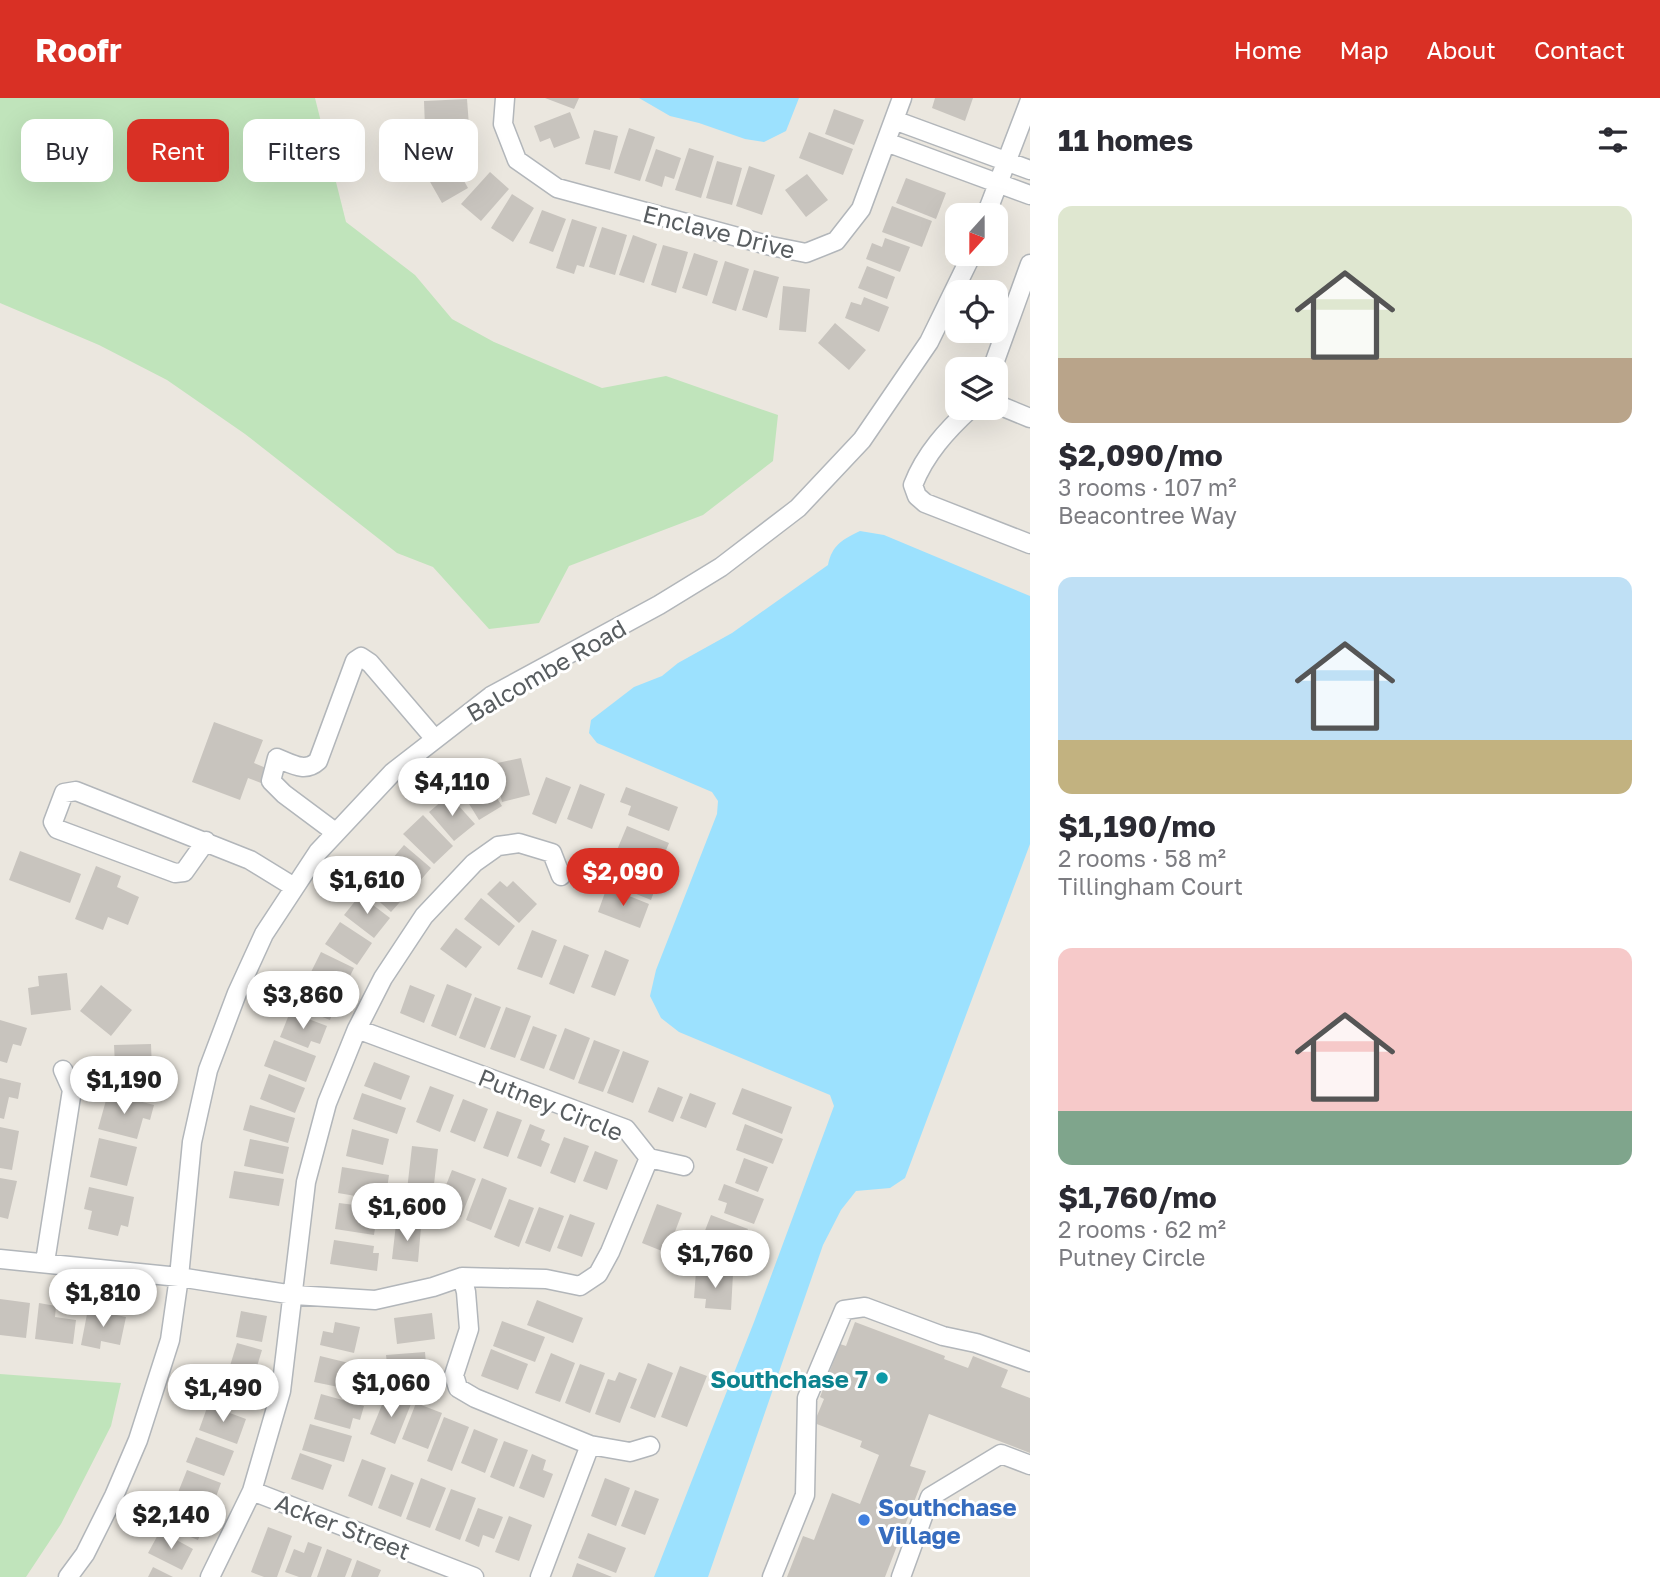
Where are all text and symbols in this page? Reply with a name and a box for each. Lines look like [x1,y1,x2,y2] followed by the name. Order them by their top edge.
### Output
[35,30,122,69] text: Roofr
[1234,35,1302,64] text: Home
[1340,35,1389,64] text: Map
[1427,35,1496,64] text: About
[1534,35,1625,64] text: Contact
[21,119,113,182] chip: Buy
[127,119,229,182] chip: Rent
[243,119,365,182] chip: Filters
[379,119,478,182] chip: New
[1594,121,1632,159] icon: filters
[1058,122,1193,158] text: 11 homes
[640,198,798,264] street label: Enclave Drive
[945,203,1008,266] north arrow
[945,203,1008,420] map controls
[1282,252,1408,378] icon: home
[945,280,1008,343] button: locate
[945,357,1008,420] button: layers
[1058,437,1223,473] text: $2,090/mo
[1058,473,1236,501] text: 3 rooms · 107 m²
[1058,501,1237,529] text: Beacontree Way
[461,613,631,727] street label: Balcombe Road
[1282,623,1408,749] icon: home
[395,758,509,818] pin: $4,110
[414,767,490,795] text: $4,110
[1058,808,1216,844] text: $1,190/mo
[1058,844,1226,872] text: 2 rooms · 58 m²
[566,848,680,908] pin: $2,090
[310,856,424,916] pin: $1,610
[582,857,664,885] text: $2,090
[329,865,405,893] text: $1,610
[1058,872,1243,900] text: Tillingham Court
[246,972,360,1031] pin: $3,860
[262,980,344,1008] text: $3,860
[1282,994,1408,1120] icon: home
[67,1056,181,1116] pin: $1,190
[474,1062,628,1146] street label: Putney Circle
[86,1065,162,1093] text: $1,190
[1058,1179,1217,1215] text: $1,760/mo
[350,1184,464,1243] pin: $1,600
[367,1192,447,1220] text: $1,600
[1058,1215,1226,1243] text: 2 rooms · 62 m²
[658,1230,772,1290] pin: $1,760
[677,1239,753,1267] text: $1,760
[1058,1243,1205,1271] text: Putney Circle
[46,1270,160,1329] pin: $1,810
[65,1278,141,1306] text: $1,810
[334,1360,448,1419] pin: $1,060
[166,1364,280,1424] pin: $1,490
[710,1364,868,1393] place label: Southchase 7
[351,1368,431,1396] text: $1,060
[874,1370,890,1386] marker: Southchase 7
[184,1373,262,1401] text: $1,490
[271,1487,415,1565] street label: Acker Street
[114,1492,228,1551] pin: $2,140
[878,1492,1017,1549] place label: Southchase Village
[132,1500,210,1528] text: $2,140
[856,1512,872,1528] marker: Southchase Village

